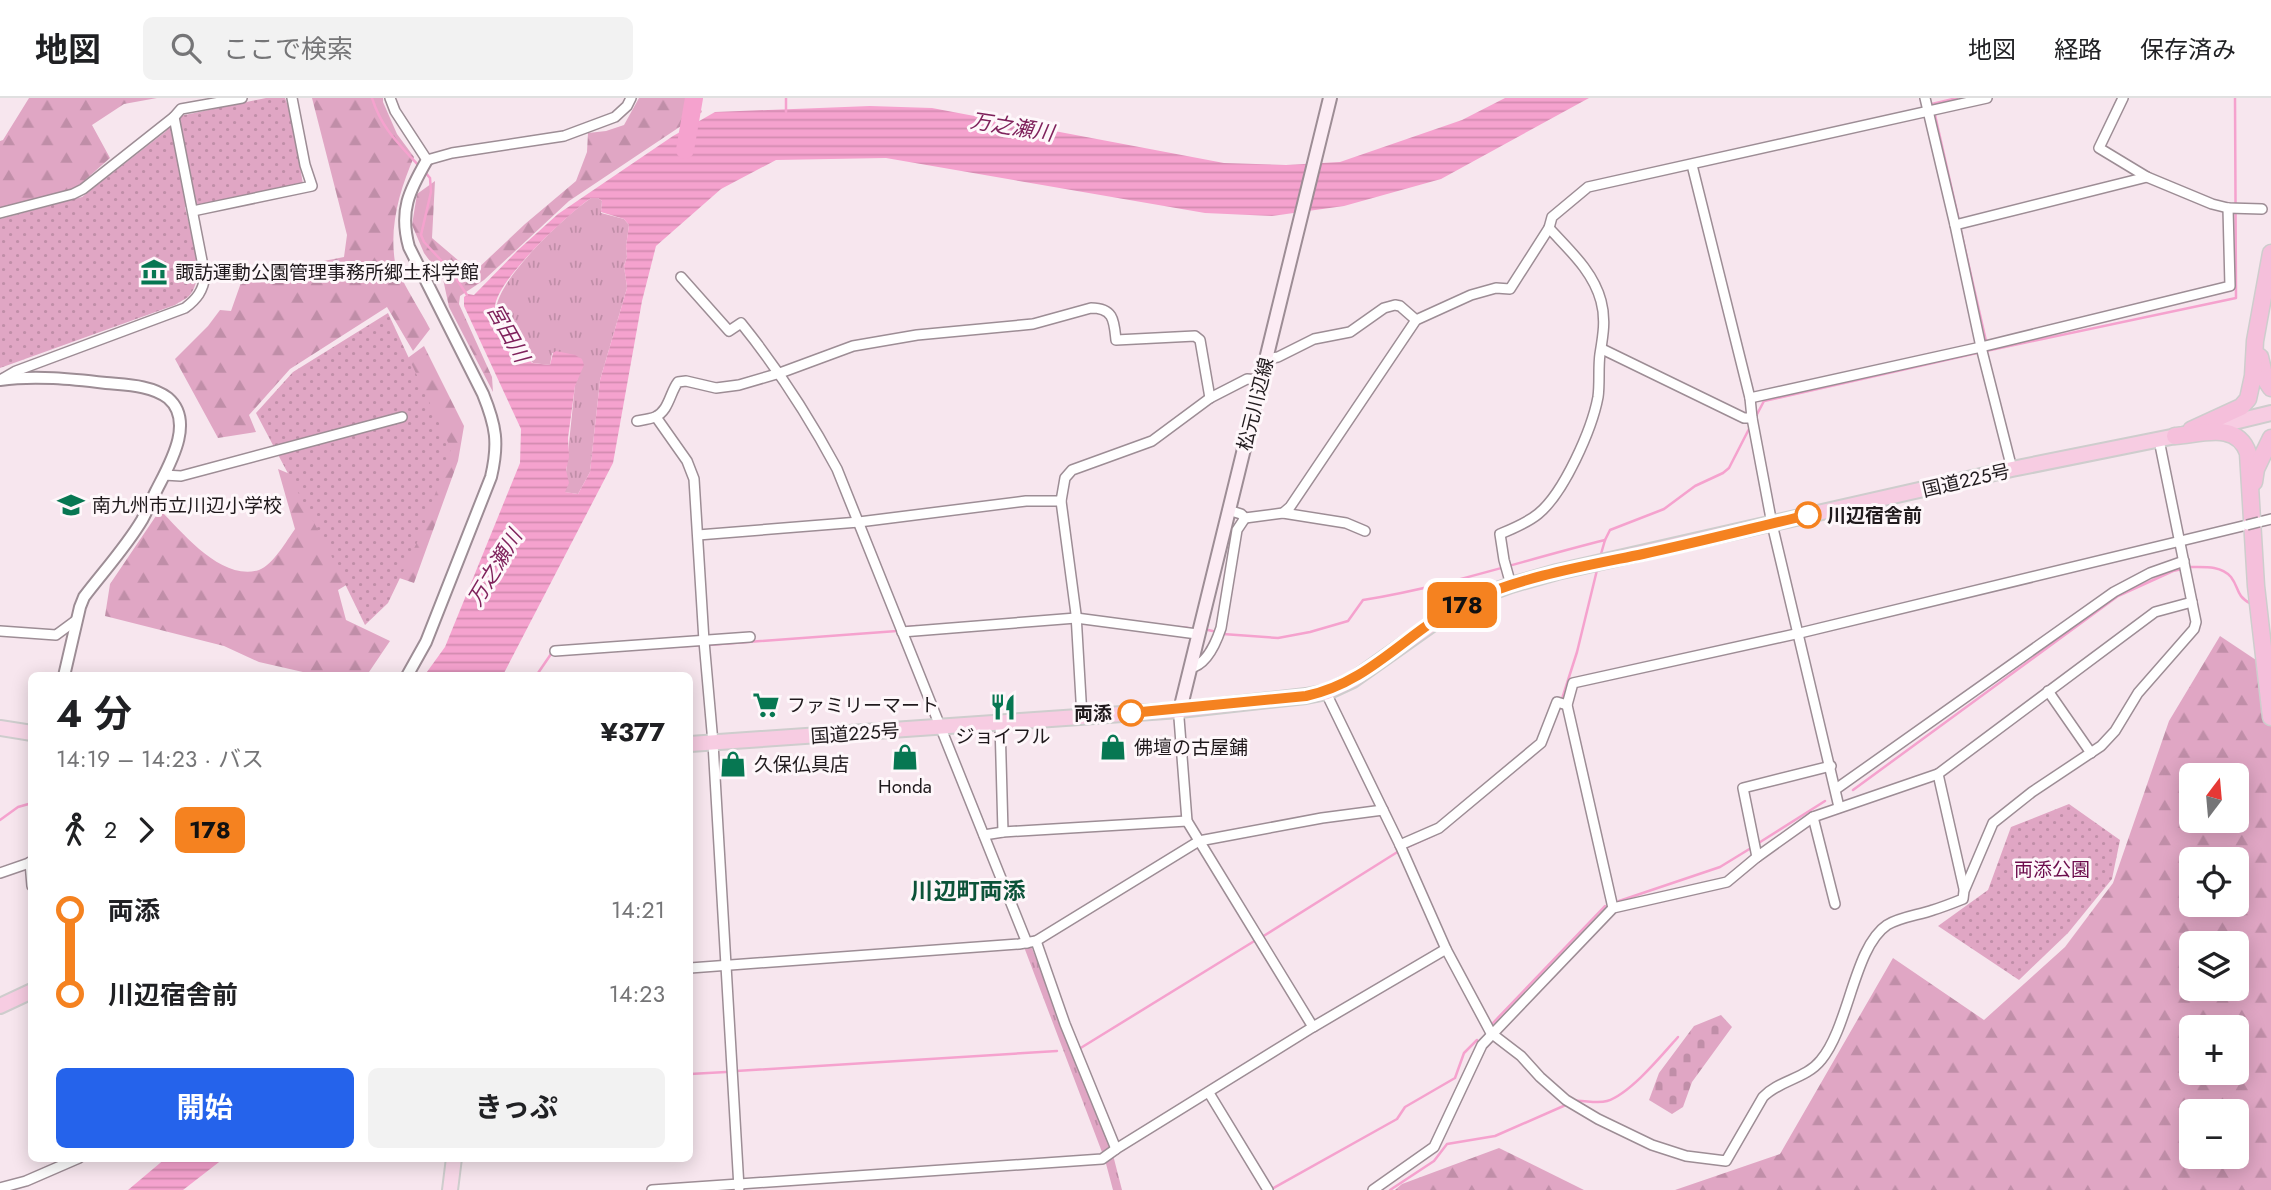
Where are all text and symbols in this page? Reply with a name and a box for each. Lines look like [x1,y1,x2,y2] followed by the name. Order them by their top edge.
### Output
[143,17,633,80] search box
[35,26,101,73] text: 地図
[167,29,205,67] icon: search
[223,30,353,68] text: ここで検索
[1968,32,2016,67] text: 地図
[2054,32,2102,67] text: 経路
[2140,32,2236,67] text: 保存済み
[968,106,1058,149] water label: 万之瀬川
[139,257,169,287] museum icon: 諏訪運動公園管理事務所郷土科学館
[175,259,479,286] place label: 諏訪運動公園管理事務所郷土科学館
[480,298,537,370] water label: 宮田川
[1231,355,1280,453] street label: 松元川辺線
[1920,457,2013,504] street label: 国道225号
[56,490,86,520] school or university icon: 南九州市立川辺小学校
[92,492,282,519] place label: 南九州市立川辺小学校
[1795,502,1821,528] marker: 川辺宿舎前
[1827,502,1922,529] place label: 川辺宿舎前
[461,523,531,612] water label: 万之瀬川
[1422,582,1502,628] line badge: 178
[1441,587,1483,622] text: 178
[56,686,132,741] text: 4 分
[751,690,781,720] supermarket icon: ファミリーマート
[787,692,939,719] place label: ファミリーマート
[988,692,1018,722] restaurant icon: ジョイフル
[1074,700,1112,727] place label: 両添
[1118,700,1144,726] marker: 両添
[600,713,665,751] text: ¥377
[810,717,901,750] street label: 国道225号
[955,723,1051,750] place label: ジョイフル
[1098,732,1128,762] shop icon: 佛壇の古屋鋪
[1134,734,1248,761] place label: 佛壇の古屋鋪
[56,742,264,776] text: 14:19 – 14:23 · バス
[890,742,920,772] shop icon: Honda
[718,749,748,779] shop icon: 久保仏具店
[754,751,849,778] place label: 久保仏具店
[2179,763,2249,833] north arrow
[2179,763,2249,1169] map controls
[878,773,932,800] place label: Honda
[56,811,94,849] icon: walk
[127,811,165,849] icon: forward
[189,812,231,847] text: 178
[104,813,117,847] text: 2
[2179,847,2249,917] button: locate
[2014,856,2090,883] park label: 両添公園
[911,874,1026,908] district label: 川辺町両添
[108,892,160,930] text: 両添
[611,893,665,927] text: 14:21
[2179,931,2249,1001] button: layers
[108,976,238,1014] text: 川辺宿舎前
[609,977,665,1011] text: 14:23
[2179,1015,2249,1085] button: +
[56,1068,354,1148] button: 開始
[368,1068,665,1148] button: きっぷ
[2179,1099,2249,1169] button: −

